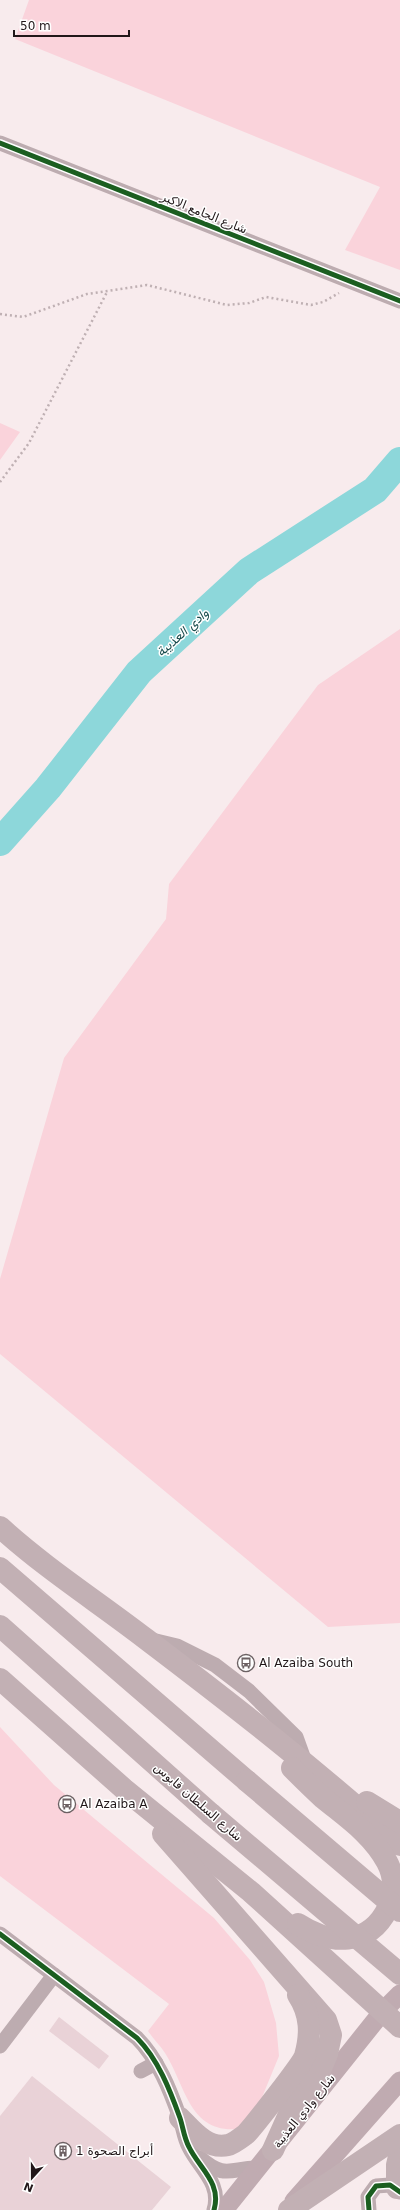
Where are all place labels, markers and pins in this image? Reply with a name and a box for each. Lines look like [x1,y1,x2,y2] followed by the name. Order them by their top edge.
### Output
[236,1653,256,1673] bus stop icon: Al Azaiba South
[259,1656,353,1670] place label: Al Azaiba South
[57,1794,77,1814] bus stop icon: Al Azaiba A
[80,1797,148,1811] place label: Al Azaiba A
[53,2141,73,2161] building icon: أبراج الصحوة 1
[76,2143,153,2159] place label: أبراج الصحوة 1

